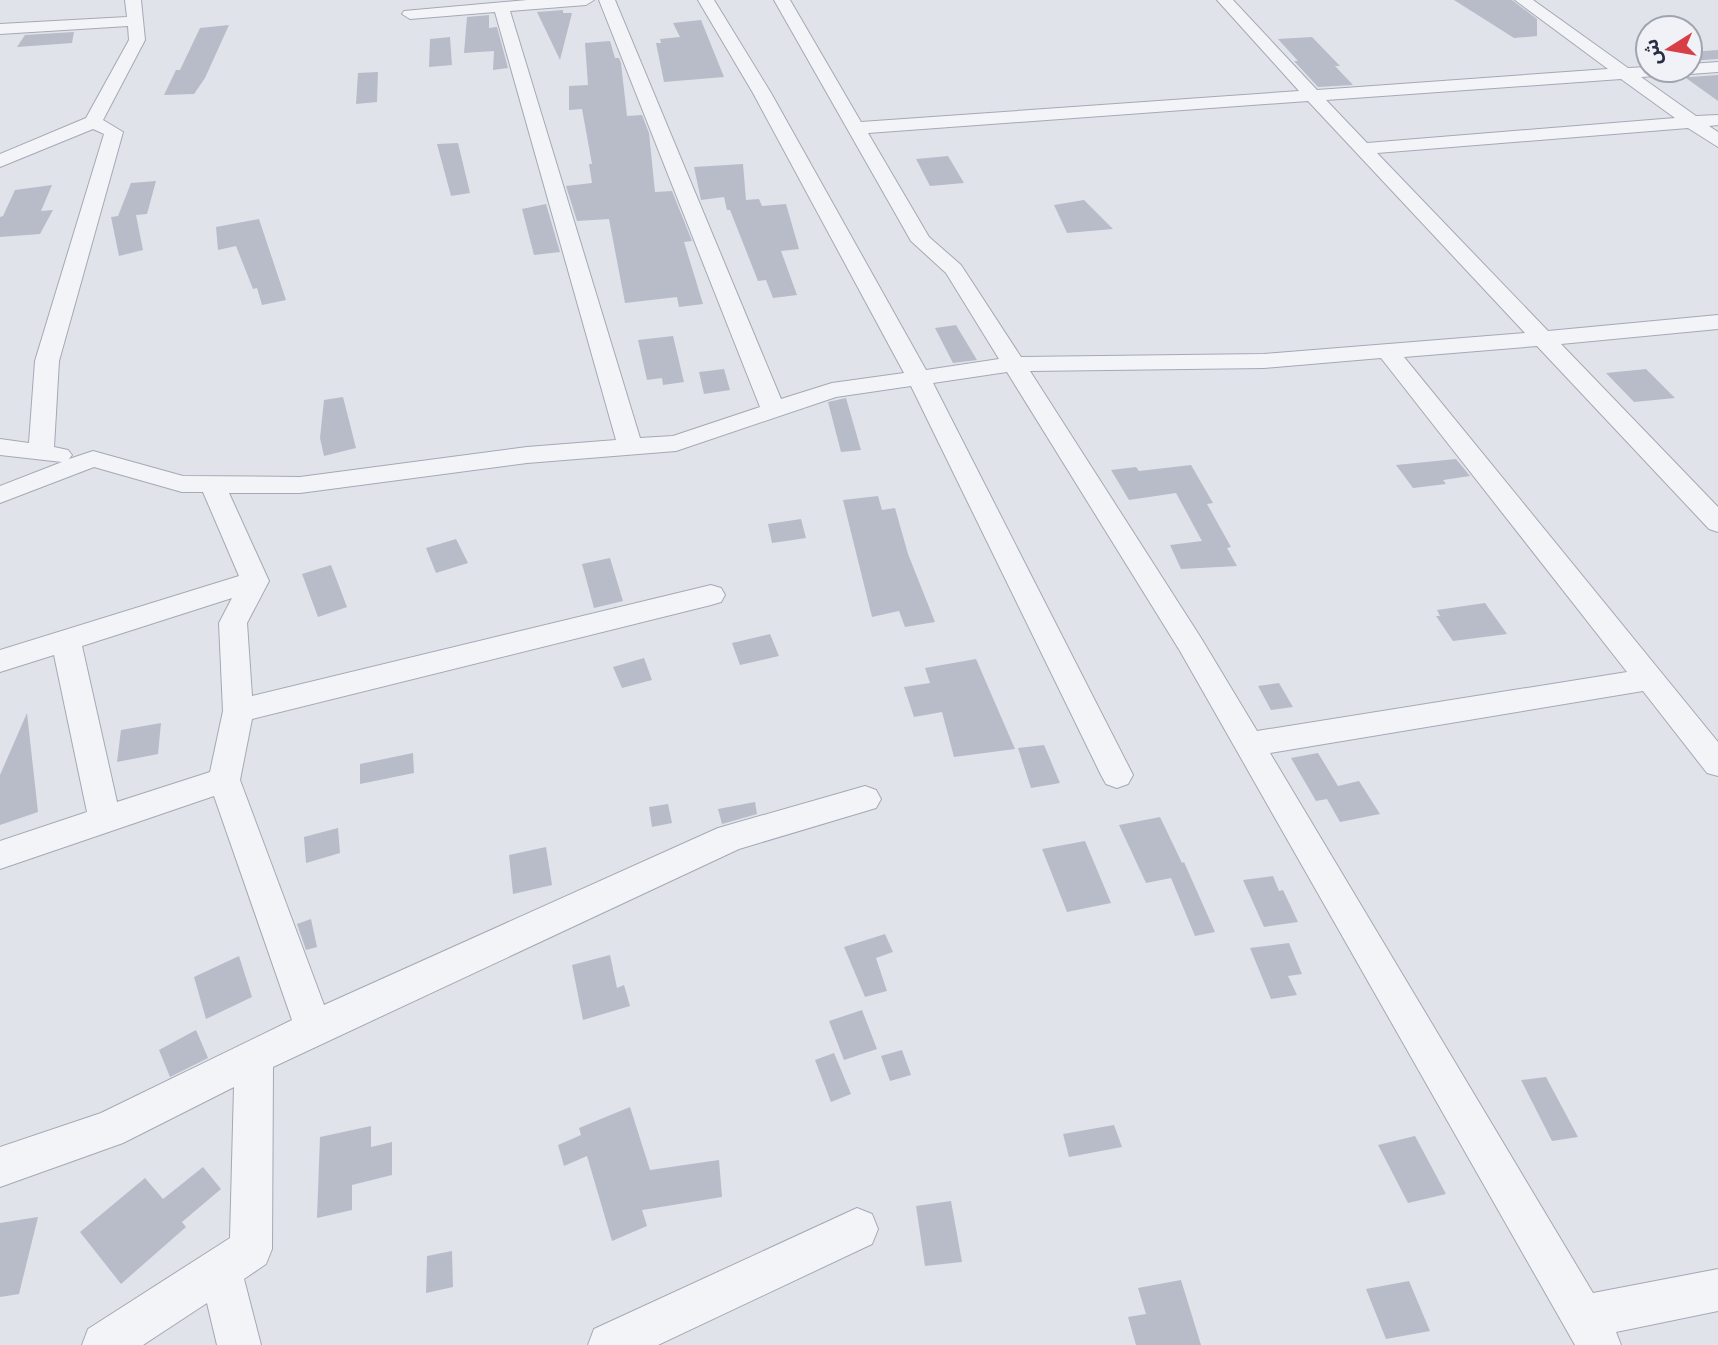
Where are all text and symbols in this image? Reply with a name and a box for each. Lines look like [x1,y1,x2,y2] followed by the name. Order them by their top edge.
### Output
[1634,14,1704,84] north arrow
[1639,37,1666,67] text: ش

